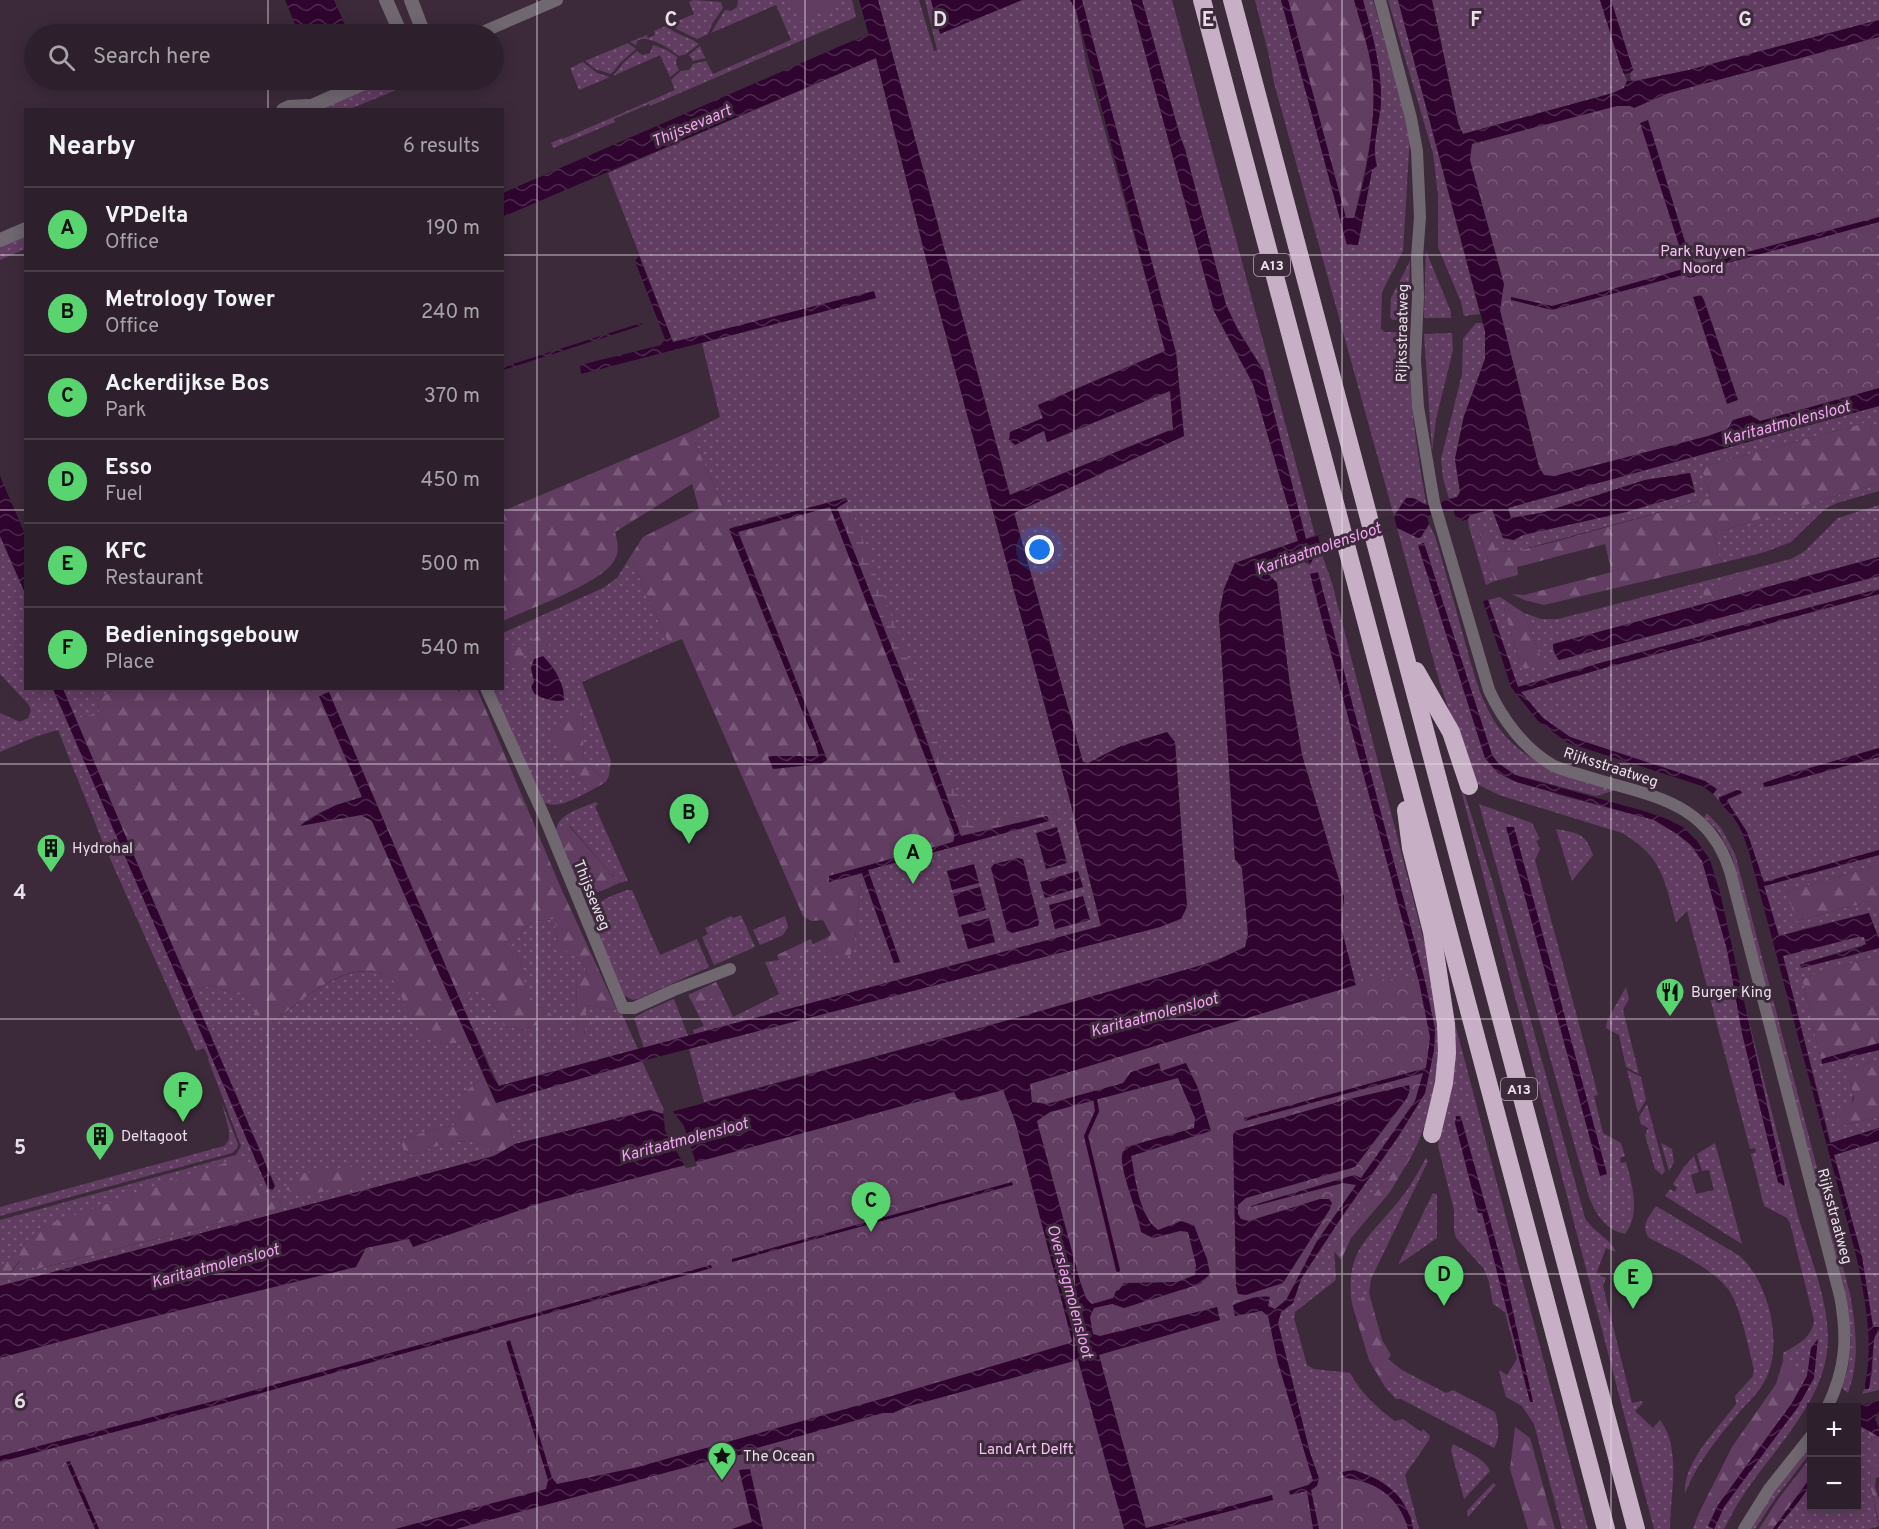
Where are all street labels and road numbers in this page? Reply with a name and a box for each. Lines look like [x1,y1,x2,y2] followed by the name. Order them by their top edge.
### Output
[1254,254,1290,276] road number: A13
[1393,284,1414,382] street label: Rijksstraatweg
[1561,744,1660,793] street label: Rijksstraatweg
[568,857,613,934] street label: Thijsseweg
[1501,1078,1537,1100] road number: A13
[1812,1166,1855,1266] street label: Rijksstraatweg

